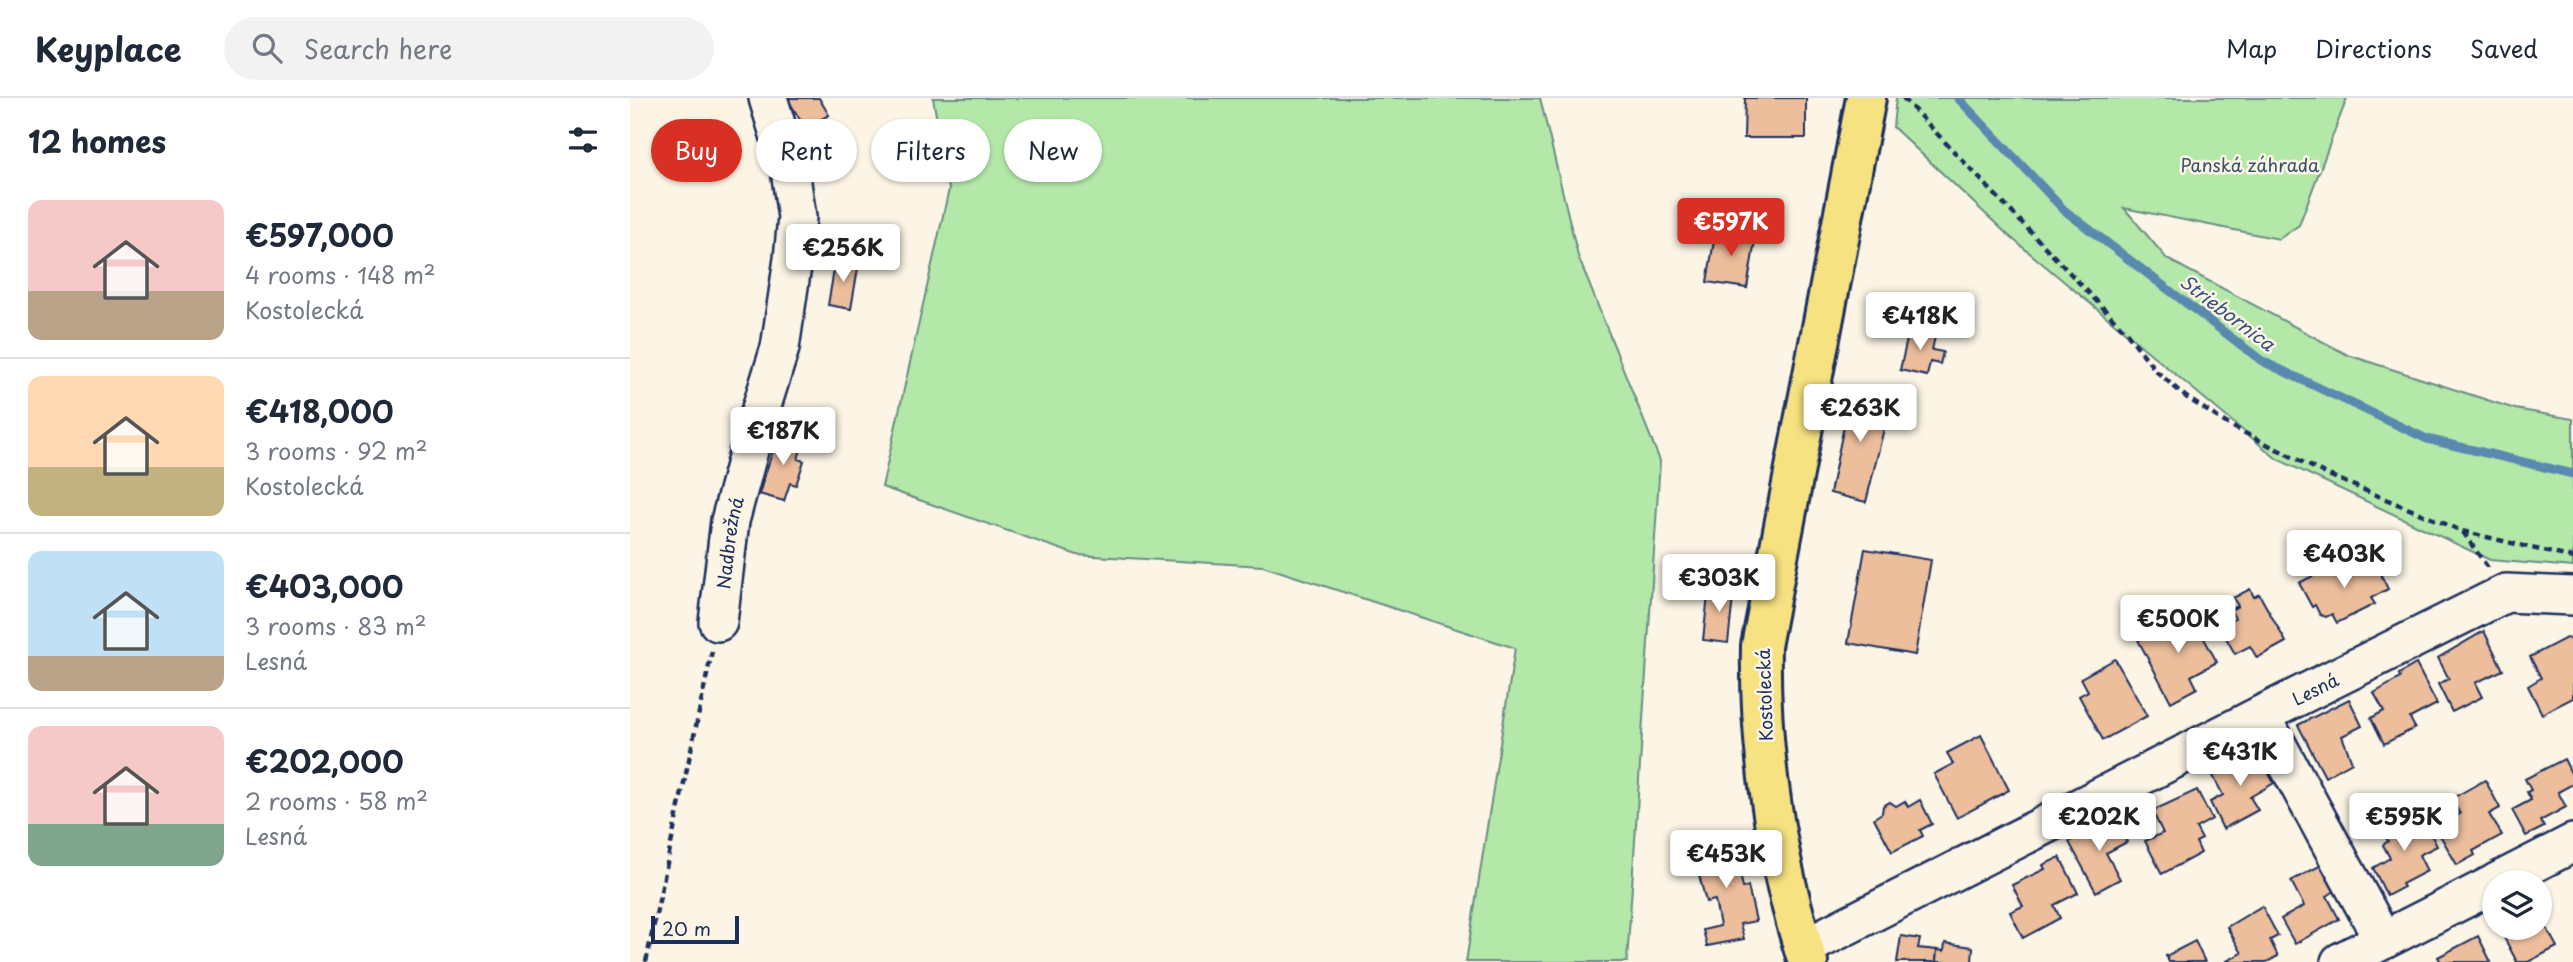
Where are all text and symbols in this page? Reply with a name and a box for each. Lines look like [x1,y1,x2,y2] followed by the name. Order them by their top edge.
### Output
[224,17,714,80] search box
[35,23,182,73] text: Keyplace
[248,29,286,67] icon: search
[304,29,452,68] text: Search here
[2226,30,2277,66] text: Map
[2315,30,2432,66] text: Directions
[2470,30,2538,66] text: Saved
[28,118,166,163] text: 12 homes
[651,119,742,182] chip: Buy
[756,119,857,182] chip: Rent
[871,119,990,182] chip: Filters
[1004,119,1102,182] chip: New
[564,121,602,159] icon: filters
[2181,151,2320,178] park label: Panská záhrada
[1682,198,1780,258] pin: €597K
[1693,203,1769,238] text: €597K
[245,212,394,257] text: €597,000
[794,225,892,284] pin: €256K
[84,228,168,312] icon: home
[802,229,884,264] text: €256K
[245,257,436,292] text: 4 rooms · 148 m²
[2175,267,2282,358] water label: Striebornica
[245,292,364,327] text: Kostolecká
[1871,292,1969,352] pin: €418K
[1882,297,1958,332] text: €418K
[1811,384,1909,444] pin: €263K
[245,388,394,433] text: €418,000
[1820,389,1900,424] text: €263K
[84,404,168,488] icon: home
[734,408,832,467] pin: €187K
[746,412,820,447] text: €187K
[245,433,428,468] text: 3 rooms · 92 m²
[245,468,364,503] text: Kostolecká
[709,493,750,590] street label: Nadbrežná
[2295,531,2393,590] pin: €403K
[2303,535,2385,570] text: €403K
[1670,554,1768,614] pin: €303K
[1678,559,1760,594] text: €303K
[245,563,403,608] text: €403,000
[84,579,168,663] icon: home
[2129,596,2227,655] pin: €500K
[2136,600,2220,635] text: €500K
[245,608,427,643] text: 3 rooms · 83 m²
[245,643,307,678] text: Lesná
[1749,647,1779,742] street label: Kostolecká
[2287,665,2343,711] street label: Lesná
[2191,728,2289,788] pin: €431K
[2203,733,2278,768] text: €431K
[245,738,404,783] text: €202,000
[84,754,168,838] icon: home
[245,783,428,818] text: 2 rooms · 58 m²
[2050,794,2148,853] pin: €202K
[2355,794,2453,853] pin: €595K
[2058,798,2140,833] text: €202K
[2365,798,2443,833] text: €595K
[245,818,307,853] text: Lesná
[1677,830,1775,890] pin: €453K
[1686,835,1766,870] text: €453K
[2482,870,2552,940] map controls
[2482,870,2552,940] button: layers
[651,913,738,945] scale bar
[662,914,711,942] text: 20 m

